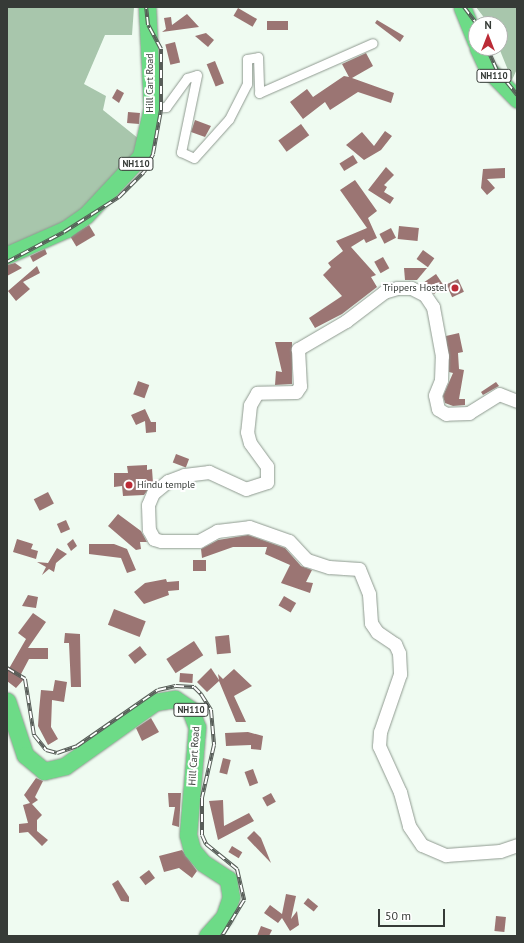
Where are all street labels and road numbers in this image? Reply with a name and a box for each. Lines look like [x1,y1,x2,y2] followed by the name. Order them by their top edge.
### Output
[144,53,156,113] street label: Hill Cart Road
[476,69,512,83] road number: NH110
[118,157,154,171] road number: NH110
[173,703,209,717] road number: NH110
[186,726,202,786] street label: Hill Cart Road

